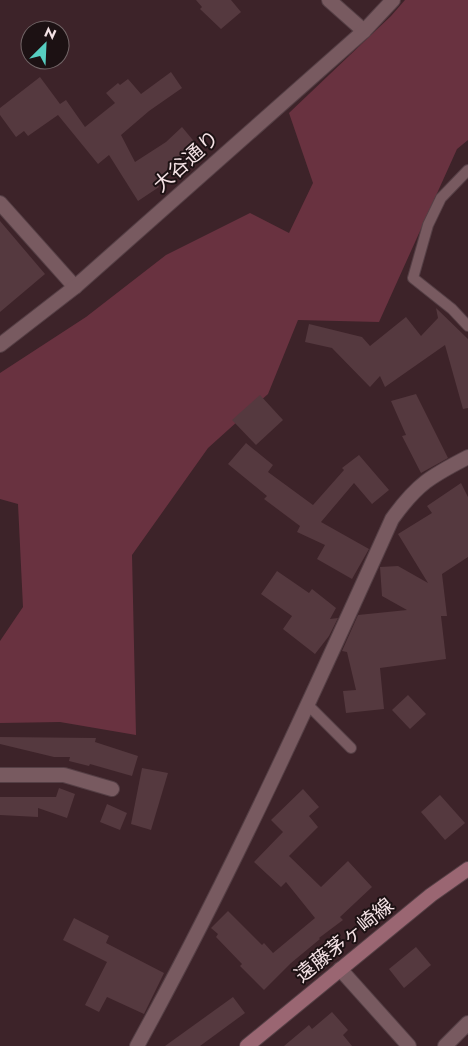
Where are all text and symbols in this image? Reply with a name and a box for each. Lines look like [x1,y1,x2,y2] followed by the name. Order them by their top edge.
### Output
[20,20,70,70] north arrow
[41,22,59,45] text: N
[147,124,226,199] street label: 大谷通り
[289,891,400,989] street label: 遠藤茅ヶ崎線

